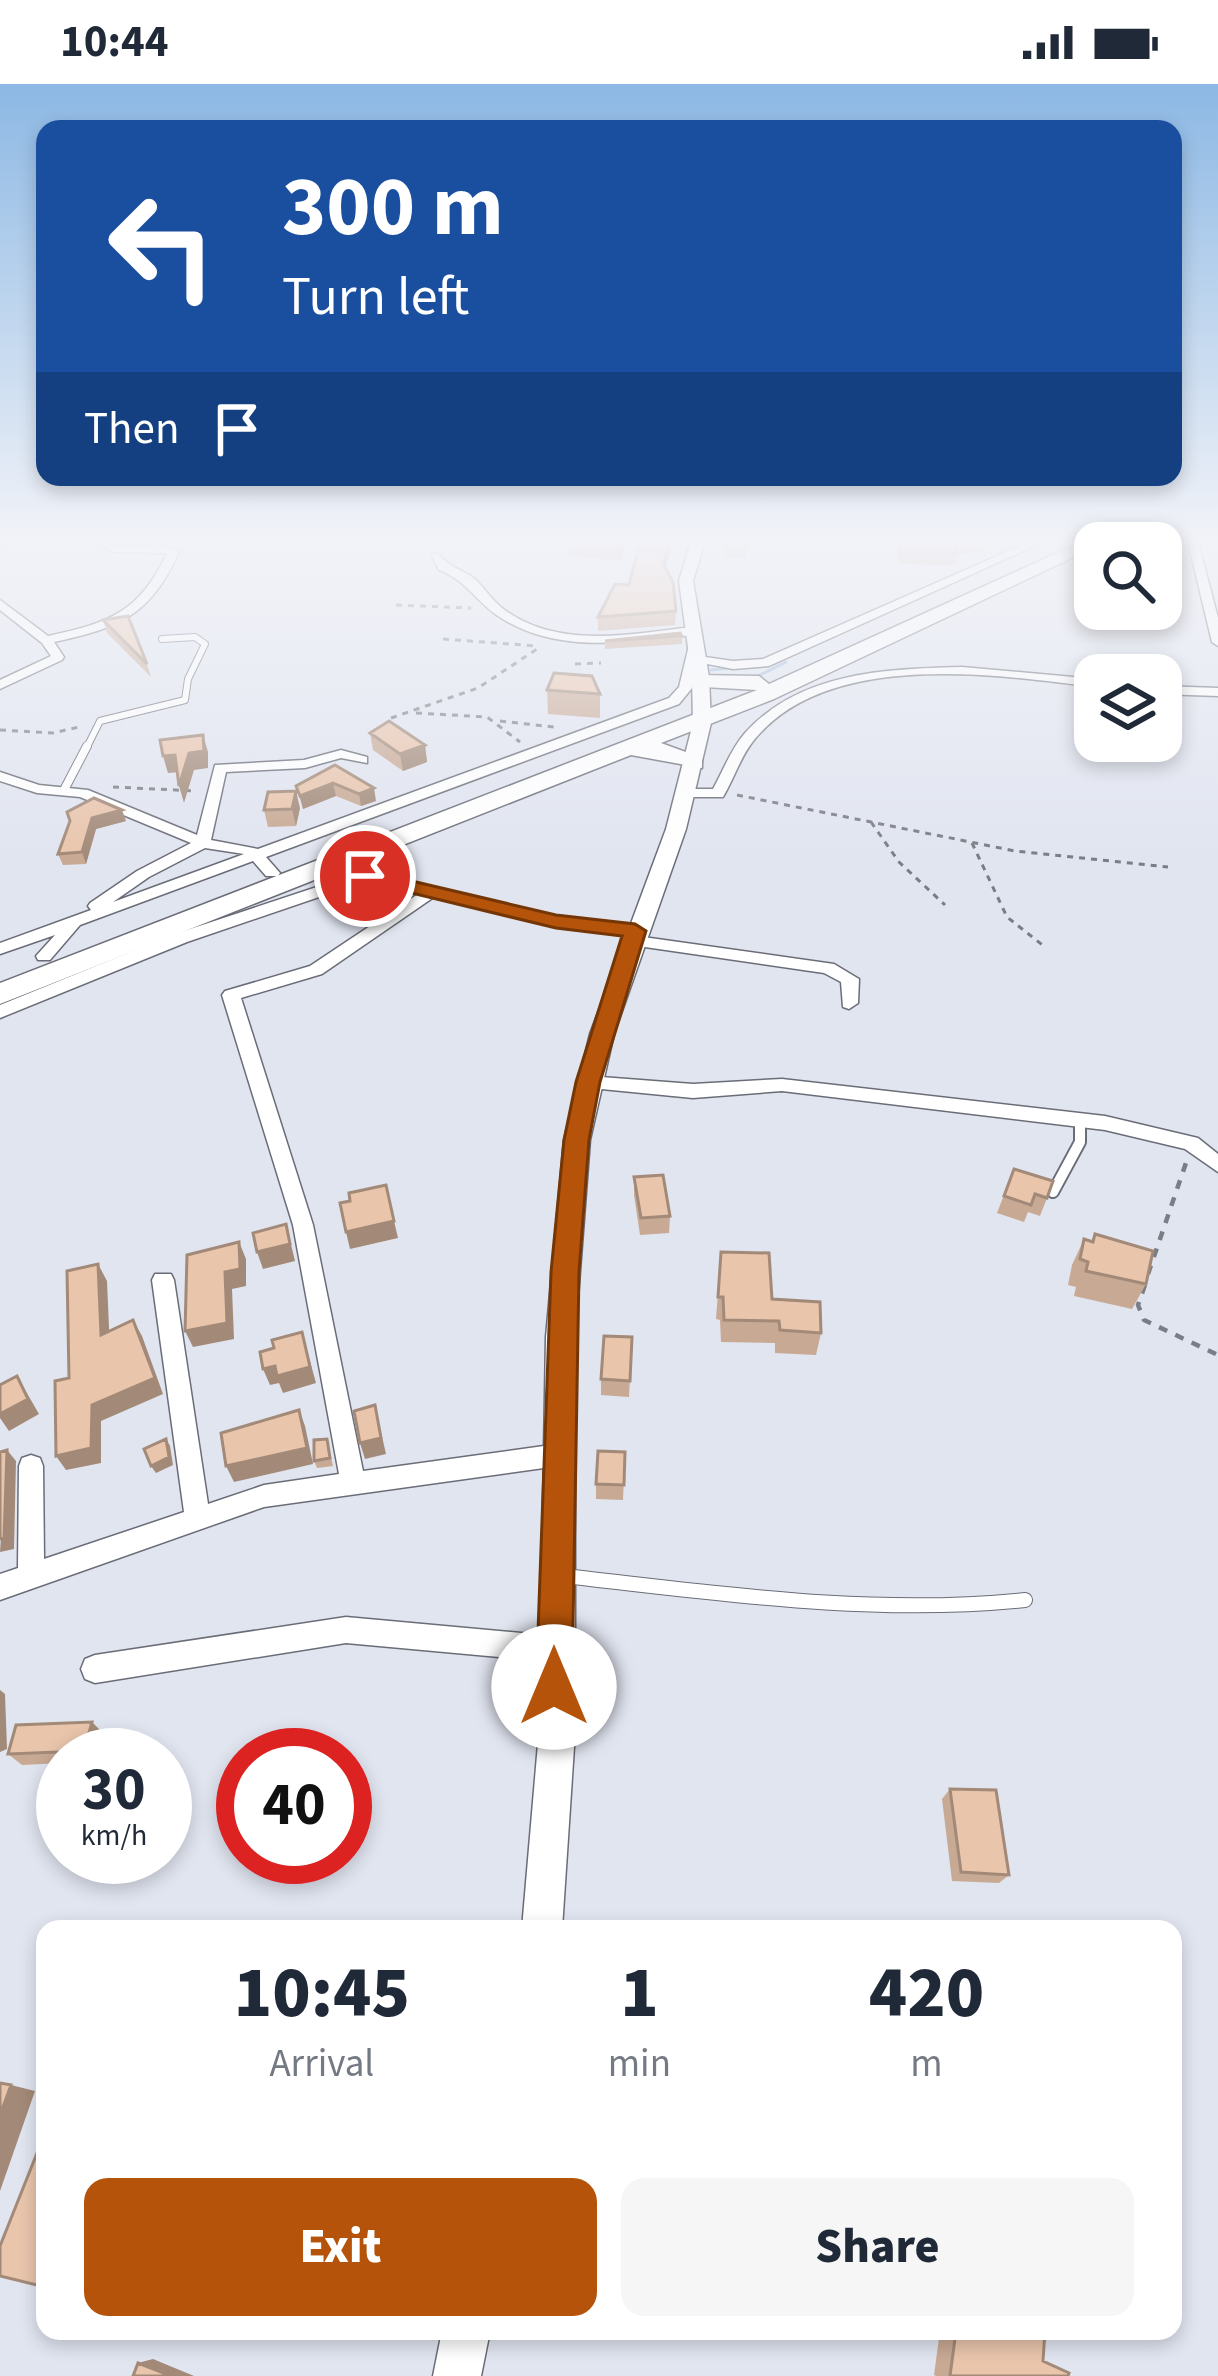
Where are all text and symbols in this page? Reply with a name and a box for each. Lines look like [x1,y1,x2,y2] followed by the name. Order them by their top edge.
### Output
[60,10,169,74] text: 10:44
[282,148,504,268] text: 300 m
[84,168,240,324] icon: left
[282,259,469,336] text: Turn left
[204,396,270,462] icon: arrive
[84,397,180,461] text: Then
[1074,522,1182,762] map controls
[1074,522,1182,630] button: search
[1074,654,1182,762] button: layers
[314,825,416,927] pin
[332,843,398,909] icon: arrive
[491,1624,617,1750] position arrow
[216,1728,372,1884] speed limit sign: 40
[82,1748,146,1833] text: 30
[81,1814,147,1857] text: km/h
[234,1942,410,2045] text: 10:45
[620,1942,659,2045] text: 1
[869,1942,984,2045] text: 420
[269,2036,374,2092] text: Arrival
[608,2036,671,2092] text: min
[910,2036,943,2092] text: m
[84,2178,597,2316] button: Exit
[621,2178,1134,2316] button: Share

